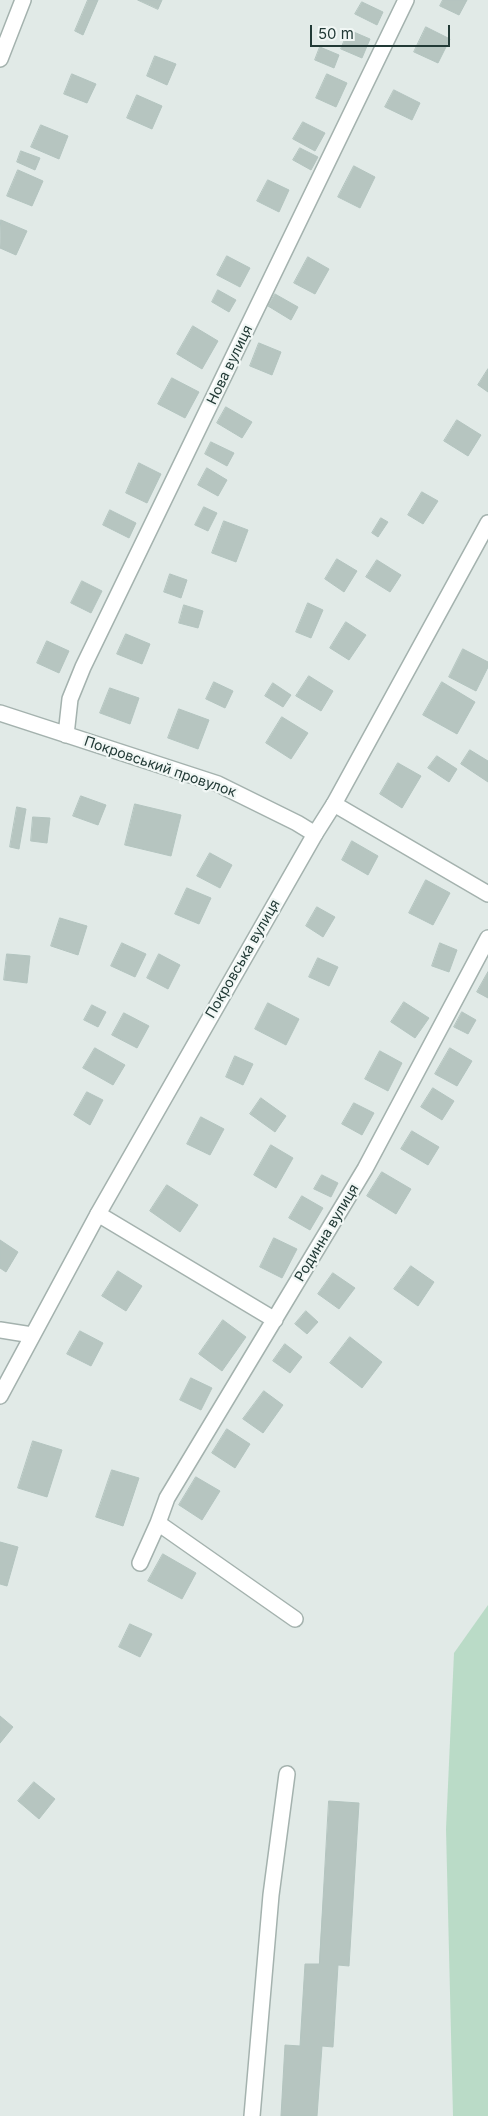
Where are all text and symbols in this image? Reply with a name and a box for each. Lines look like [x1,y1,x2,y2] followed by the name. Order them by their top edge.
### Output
[313,15,453,47] scale bar
[318,24,354,43] text: 50 m
[204,323,256,407] street label: Нова вулиця
[82,733,238,801] street label: Покровський провулок
[202,897,284,1021] street label: Покровська вулиця
[291,1181,363,1285] street label: Родинна вулиця

